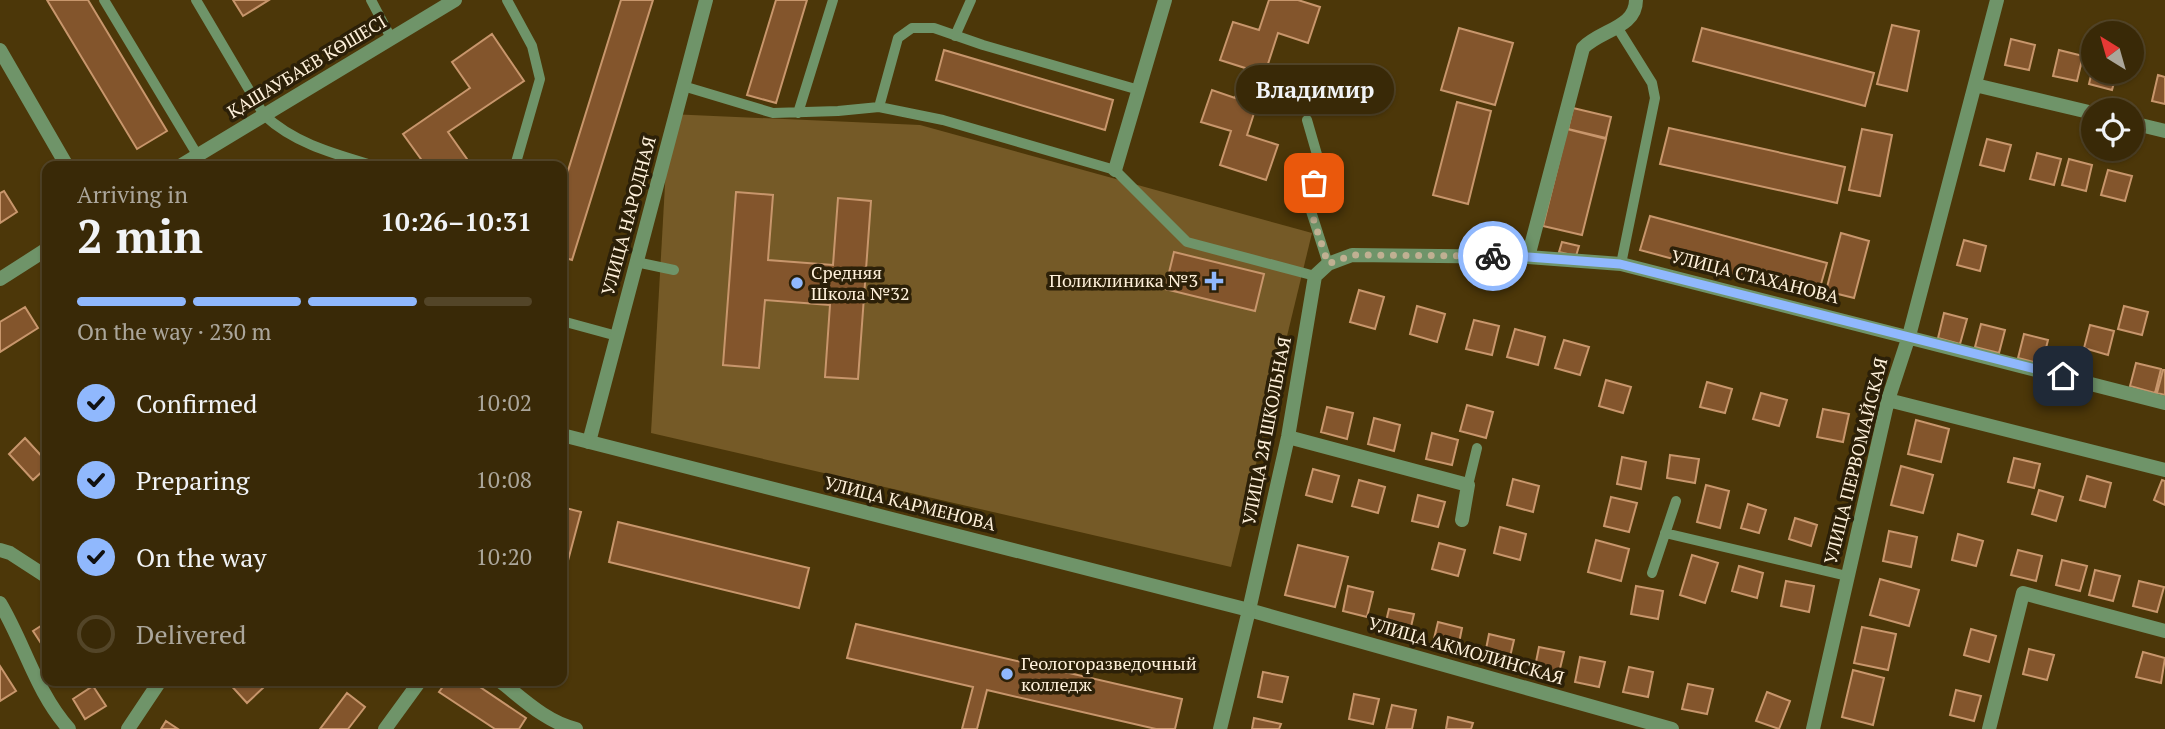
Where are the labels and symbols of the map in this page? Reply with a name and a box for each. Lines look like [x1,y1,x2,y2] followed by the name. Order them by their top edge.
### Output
[222,9,391,123] street label: ҚАШАУБАЕВ КӨШЕСІ
[2081,21,2144,84] north arrow
[1235,64,1393,113] callout: Владимир
[595,134,661,298] street label: УЛИЦА НАРОДНАЯ
[1284,153,1344,213] pin
[1458,221,1528,291] courier
[1669,244,1842,309] street label: УЛИЦА СТАХАНОВА
[811,260,910,305] place label: Средняя Школа №32
[1049,268,1198,292] place label: Поликлиника №3
[1204,271,1224,291] marker: Поликлиника №3
[789,275,805,291] marker: Средняя Школа №32
[1236,335,1296,527] street label: УЛИЦА 2Я ШКОЛЬНАЯ
[2033,346,2093,406] pin
[1818,355,1892,567] street label: УЛИЦА ПЕРВОМАЙСКАЯ
[822,470,999,536] street label: УЛИЦА КАРМЕНОВА
[1366,611,1567,689] street label: УЛИЦА АКМОЛИНСКАЯ
[1021,651,1197,696] place label: Геологоразведочный колледж
[999,666,1015,682] marker: Геологоразведочный колледж

